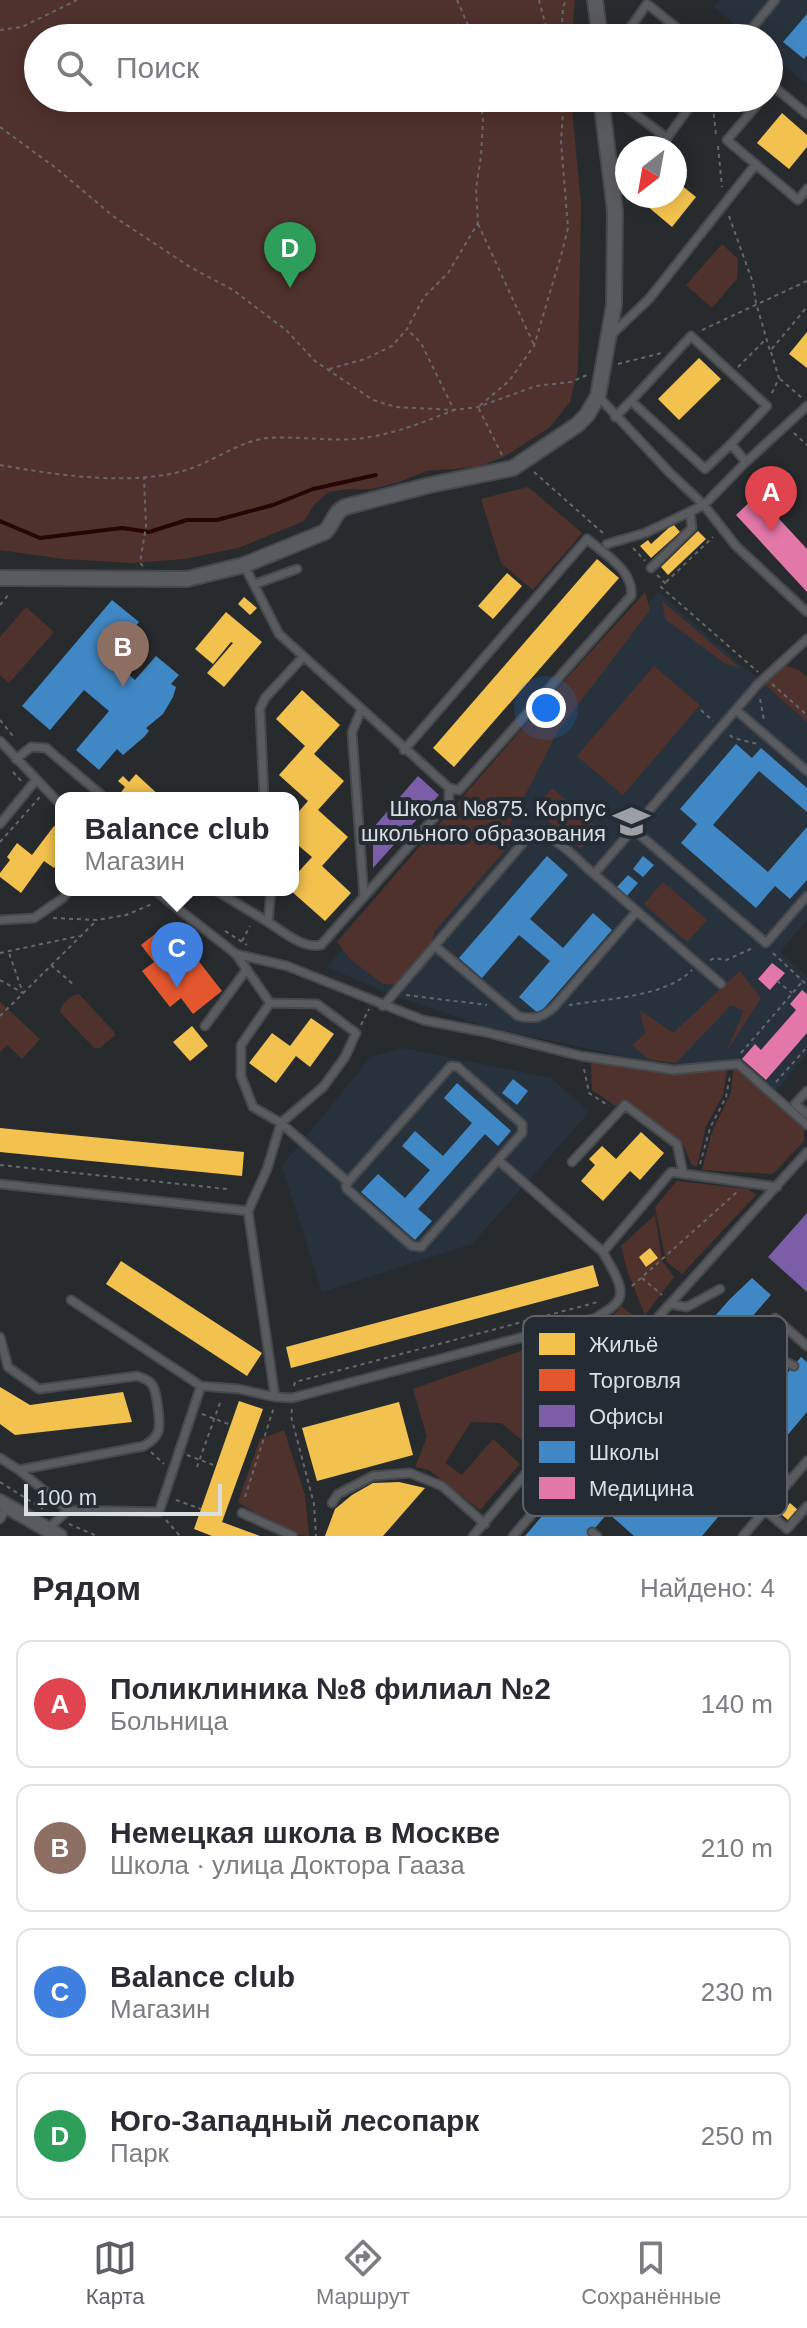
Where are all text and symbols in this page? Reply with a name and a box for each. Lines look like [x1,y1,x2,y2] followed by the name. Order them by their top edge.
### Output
[24,24,783,112] search box
[52,46,96,90] icon: search
[116,51,199,84] text: Поиск
[615,136,687,208] north arrow
[264,222,316,288] pin: D
[745,466,797,532] pin: A
[97,621,149,687] pin: B
[526,688,566,728] your location
[55,792,299,896] popup
[361,796,606,846] place label: Школа №875. Корпус школьного образования
[613,802,651,840] school or university icon: Школа №875. Корпус школьного образования
[84,812,270,845] text: Balance club
[84,846,185,876] text: Магазин
[151,922,203,988] pin: C
[523,1316,787,1516] legend
[589,1332,658,1357] text: Жильё
[589,1368,681,1393] text: Торговля
[589,1404,663,1429] text: Офисы
[589,1440,659,1465] text: Школы
[589,1476,694,1501] text: Медицина
[24,1480,222,1516] scale bar
[36,1485,97,1510] text: 100 m
[32,1569,141,1607] text: Рядом
[640,1573,775,1603] text: Найдено: 4
[110,1672,551,1705] text: Поликлиника №8 филиал №2
[51,1689,69,1719] text: A
[701,1689,773,1719] text: 140 m
[110,1706,228,1736] text: Больница
[110,1816,500,1849] text: Немецкая школа в Москве
[51,1833,69,1863] text: B
[701,1833,773,1863] text: 210 m
[110,1850,465,1880] text: Школа · улица Доктора Гааза
[110,1960,295,1993] text: Balance club
[51,1977,69,2007] text: C
[701,1977,773,2007] text: 230 m
[110,1994,210,2024] text: Магазин
[110,2104,479,2137] text: Юго-Западный лесопарк
[51,2121,69,2151] text: D
[701,2121,773,2151] text: 250 m
[110,2138,169,2168] text: Парк
[86,2236,145,2310] tab: Карта
[316,2236,410,2310] tab: Маршрут
[581,2236,721,2310] tab: Сохранённые

